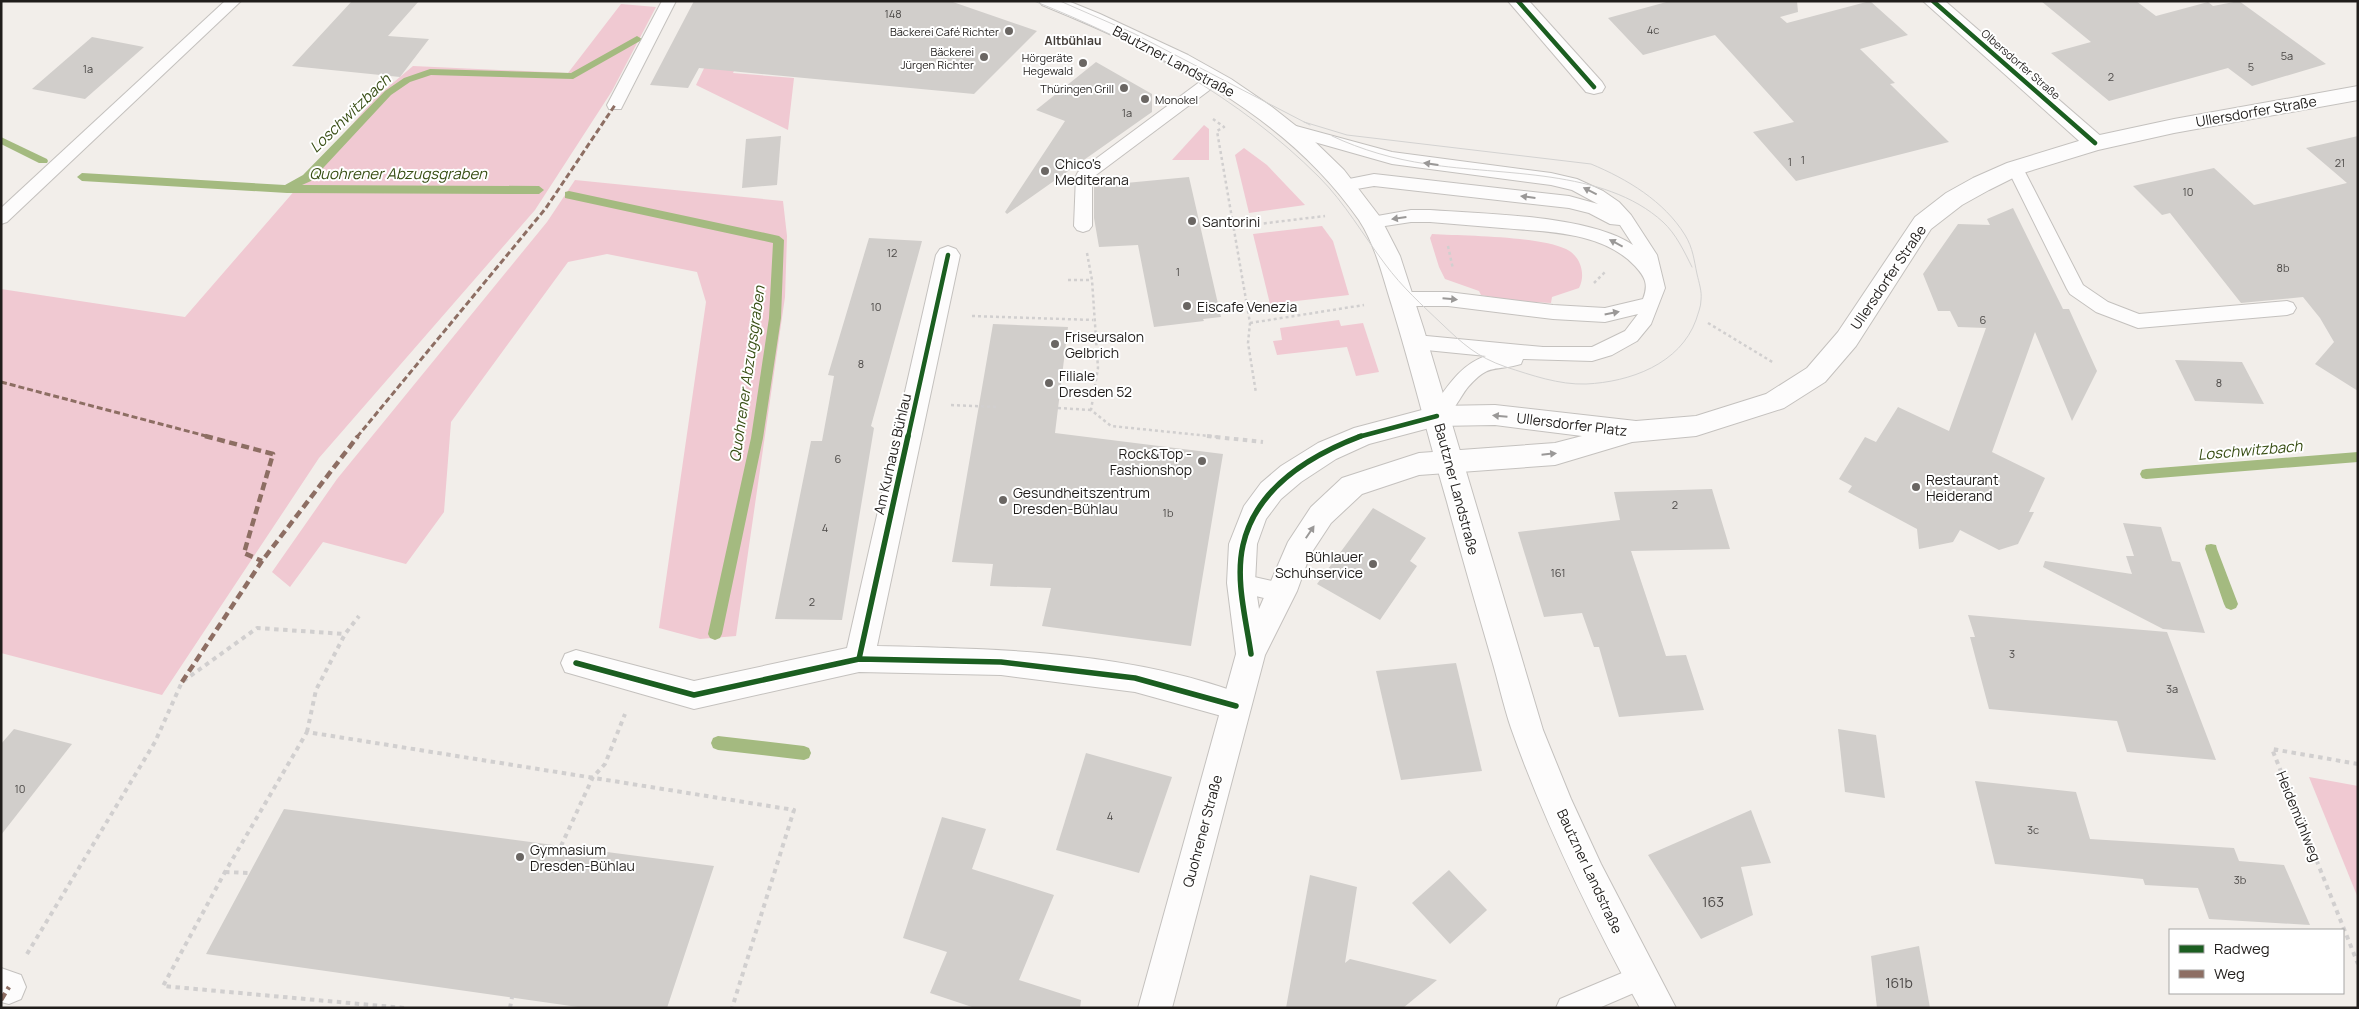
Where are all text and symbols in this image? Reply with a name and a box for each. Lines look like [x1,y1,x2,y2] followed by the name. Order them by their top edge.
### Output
[884,6,902,21] house number: 148
[1110,21,1238,101] street label: Bautzner Landstraße
[1647,22,1659,37] house number: 4c
[890,24,999,39] place label: Bäckerei Café Richter
[1003,25,1015,37] marker: Bäckerei Café Richter
[1978,25,2064,103] street label: Olbersdorfer Straße
[1045,32,1101,49] district label: Altbühlau
[900,44,974,72] place label: Bäckerei Jürgen Richter
[2281,48,2293,63] house number: 5a
[1022,50,1074,78] place label: Hörgeräte Hegewald
[978,51,990,63] marker: Bäckerei Jürgen Richter
[1077,57,1089,69] marker: Hörgeräte Hegewald
[2248,59,2254,74] house number: 5
[83,61,93,76] house number: 1a
[305,68,396,157] water label: Loschwitzbach
[2108,69,2114,84] house number: 2
[1040,81,1114,96] place label: Thüringen Grill
[1118,82,1130,94] marker: Thüringen Grill
[2194,91,2318,131] street label: Ullersdorfer Straße
[1155,92,1198,107] place label: Monokel
[1139,93,1151,105] marker: Monokel
[1122,105,1132,120] house number: 1a
[1801,152,1805,167] house number: 1
[1055,154,1129,189] place label: Chico's Mediterana
[1788,154,1792,169] house number: 1
[2335,155,2345,170] house number: 21
[1422,160,1438,168] one-way arrow
[309,163,488,184] water label: Quohrener Abzugsgraben
[1039,165,1051,177] marker: Chico's Mediterana
[2182,184,2194,199] house number: 10
[1583,187,1597,195] one-way arrow
[1520,193,1536,201] one-way arrow
[1202,212,1260,231] place label: Santorini
[1391,214,1407,222] one-way arrow
[1186,215,1198,227] marker: Santorini
[1846,221,1930,333] street label: Ullersdorfer Straße
[1609,239,1623,247] one-way arrow
[887,245,897,260] house number: 12
[2277,260,2290,275] house number: 8b
[1176,264,1180,279] house number: 1
[724,283,770,463] water label: Quohrener Abzugsgraben
[1443,295,1459,303] one-way arrow
[1197,297,1297,316] place label: Eiscafe Venezia
[870,299,882,314] house number: 10
[1181,300,1193,312] marker: Eiscafe Venezia
[1604,309,1619,317] one-way arrow
[1980,312,1987,327] house number: 6
[1065,327,1144,362] place label: Friseursalon Gelbrich
[1049,338,1061,350] marker: Friseursalon Gelbrich
[858,356,864,371] house number: 8
[1059,366,1132,401] place label: Filiale Dresden 52
[2216,375,2222,390] house number: 8
[1043,377,1055,389] marker: Filiale Dresden 52
[869,392,915,516] street label: Am Kurhaus Bühlau
[1515,408,1629,440] street label: Ullersdorfer Platz
[1492,412,1508,420] one-way arrow
[1430,421,1484,557] street label: Bautzner Landstraße
[2197,435,2304,465] water label: Loschwitzbach
[1110,444,1192,479] place label: Rock&Top - Fashionshop
[1542,450,1558,458] one-way arrow
[835,451,842,466] house number: 6
[1196,455,1208,467] marker: Rock&Top - Fashionshop
[1926,470,1999,505] place label: Restaurant Heiderand
[1910,481,1922,493] marker: Restaurant Heiderand
[1013,483,1150,518] place label: Gesundheitszentrum Dresden-Bühlau
[997,494,1009,506] marker: Gesundheitszentrum Dresden-Bühlau
[1672,497,1678,512] house number: 2
[1163,505,1174,520] house number: 1b
[822,520,828,535] house number: 4
[1305,526,1315,539] one-way arrow
[1275,547,1363,582] place label: Bühlauer Schuhservice
[1367,558,1379,570] marker: Bühlauer Schuhservice
[1550,565,1566,580] house number: 161
[809,594,815,609] house number: 2
[2009,646,2015,661] house number: 3
[2166,681,2178,696] house number: 3a
[2272,768,2326,864] street label: Heidemühlweg
[1178,773,1226,889] street label: Quohrener Straße
[14,781,26,796] house number: 10
[1553,806,1627,936] street label: Bautzner Landstraße
[1107,808,1113,823] house number: 4
[2027,822,2039,837] house number: 3c
[530,840,635,875] place label: Gymnasium Dresden-Bühlau
[514,851,526,863] marker: Gymnasium Dresden-Bühlau
[2234,872,2247,887] house number: 3b
[1702,892,1724,911] house number: 163
[2169,929,2344,994] legend
[2214,938,2270,959] text: Radweg
[2214,963,2245,984] text: Weg
[1885,973,1913,992] house number: 161b

